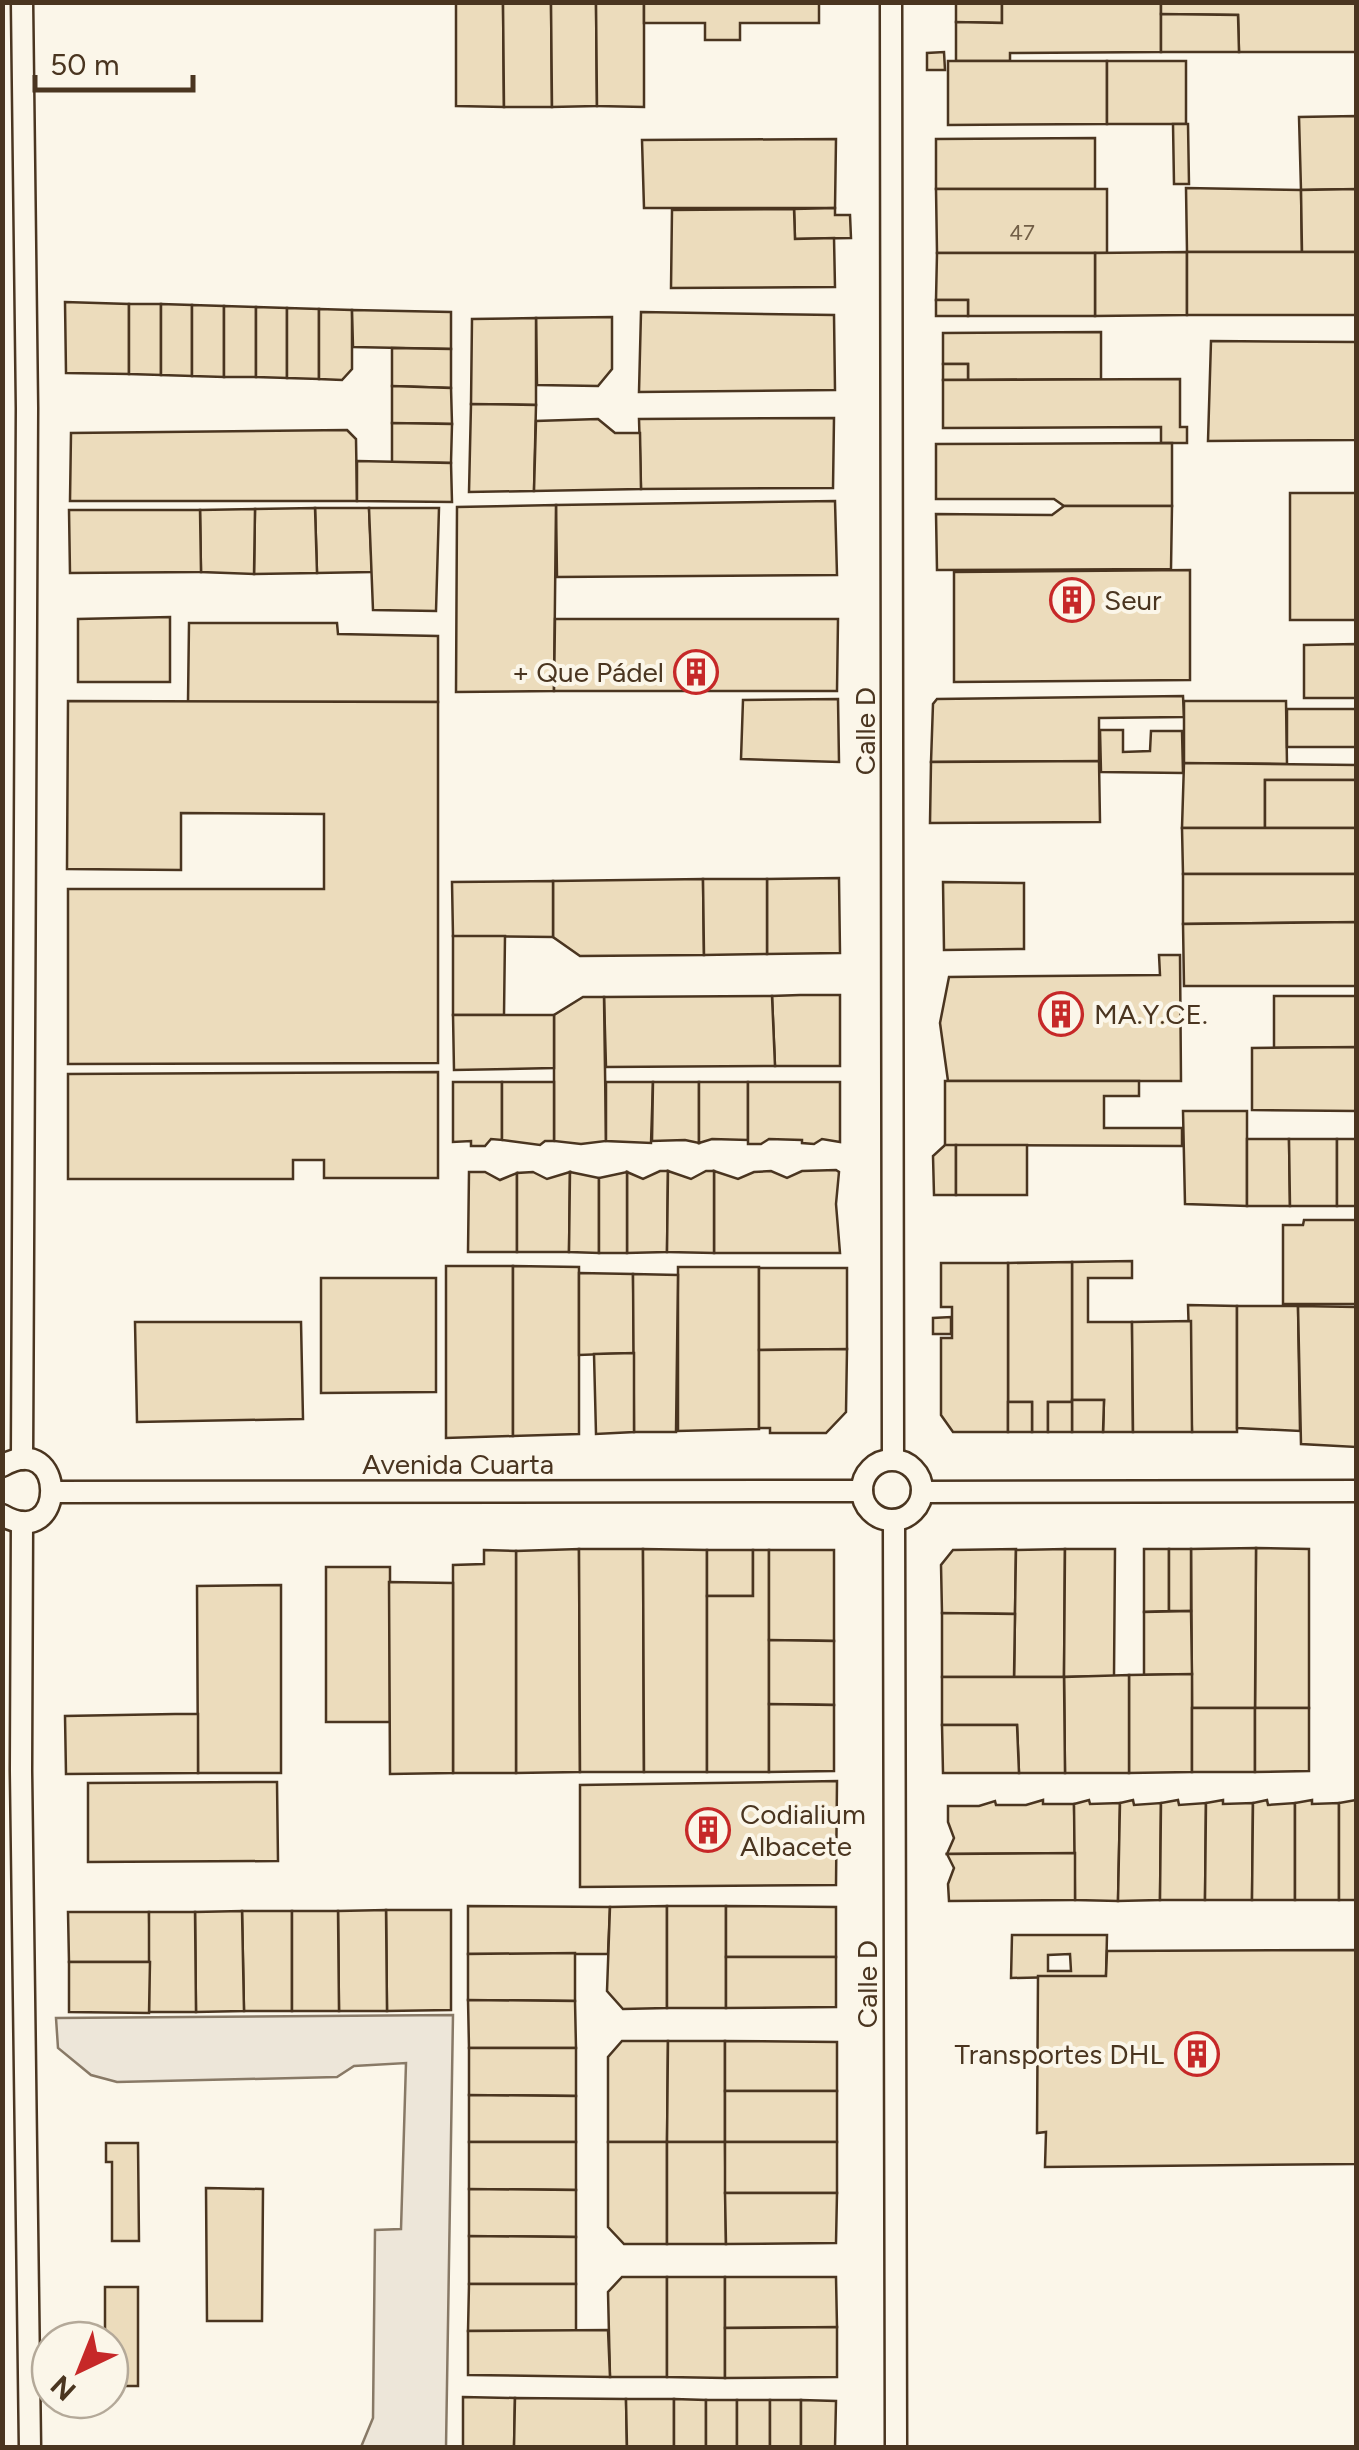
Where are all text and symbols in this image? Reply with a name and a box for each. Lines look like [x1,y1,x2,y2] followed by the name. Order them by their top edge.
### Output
[35,30,192,92] scale bar
[50,46,119,83] text: 50 m
[1009,219,1035,246] house number: 47
[1049,577,1095,623] building icon: Seur
[1104,583,1162,617] place label: Seur
[673,649,719,695] building icon: + Que Pádel
[512,655,664,689] place label: + Que Pádel
[848,687,882,775] street label: Calle D
[1038,991,1084,1037] building icon: MA.Y.CE.
[1094,997,1208,1031] place label: MA.Y.CE.
[362,1447,554,1481] street label: Avenida Cuarta
[740,1797,866,1863] place label: Codialium Albacete
[685,1807,731,1853] building icon: Codialium Albacete
[850,1940,884,2028] street label: Calle D
[1174,2031,1220,2077] building icon: Transportes DHL
[955,2037,1164,2071] place label: Transportes DHL
[30,2320,130,2420] north arrow
[43,2368,82,2408] text: N

